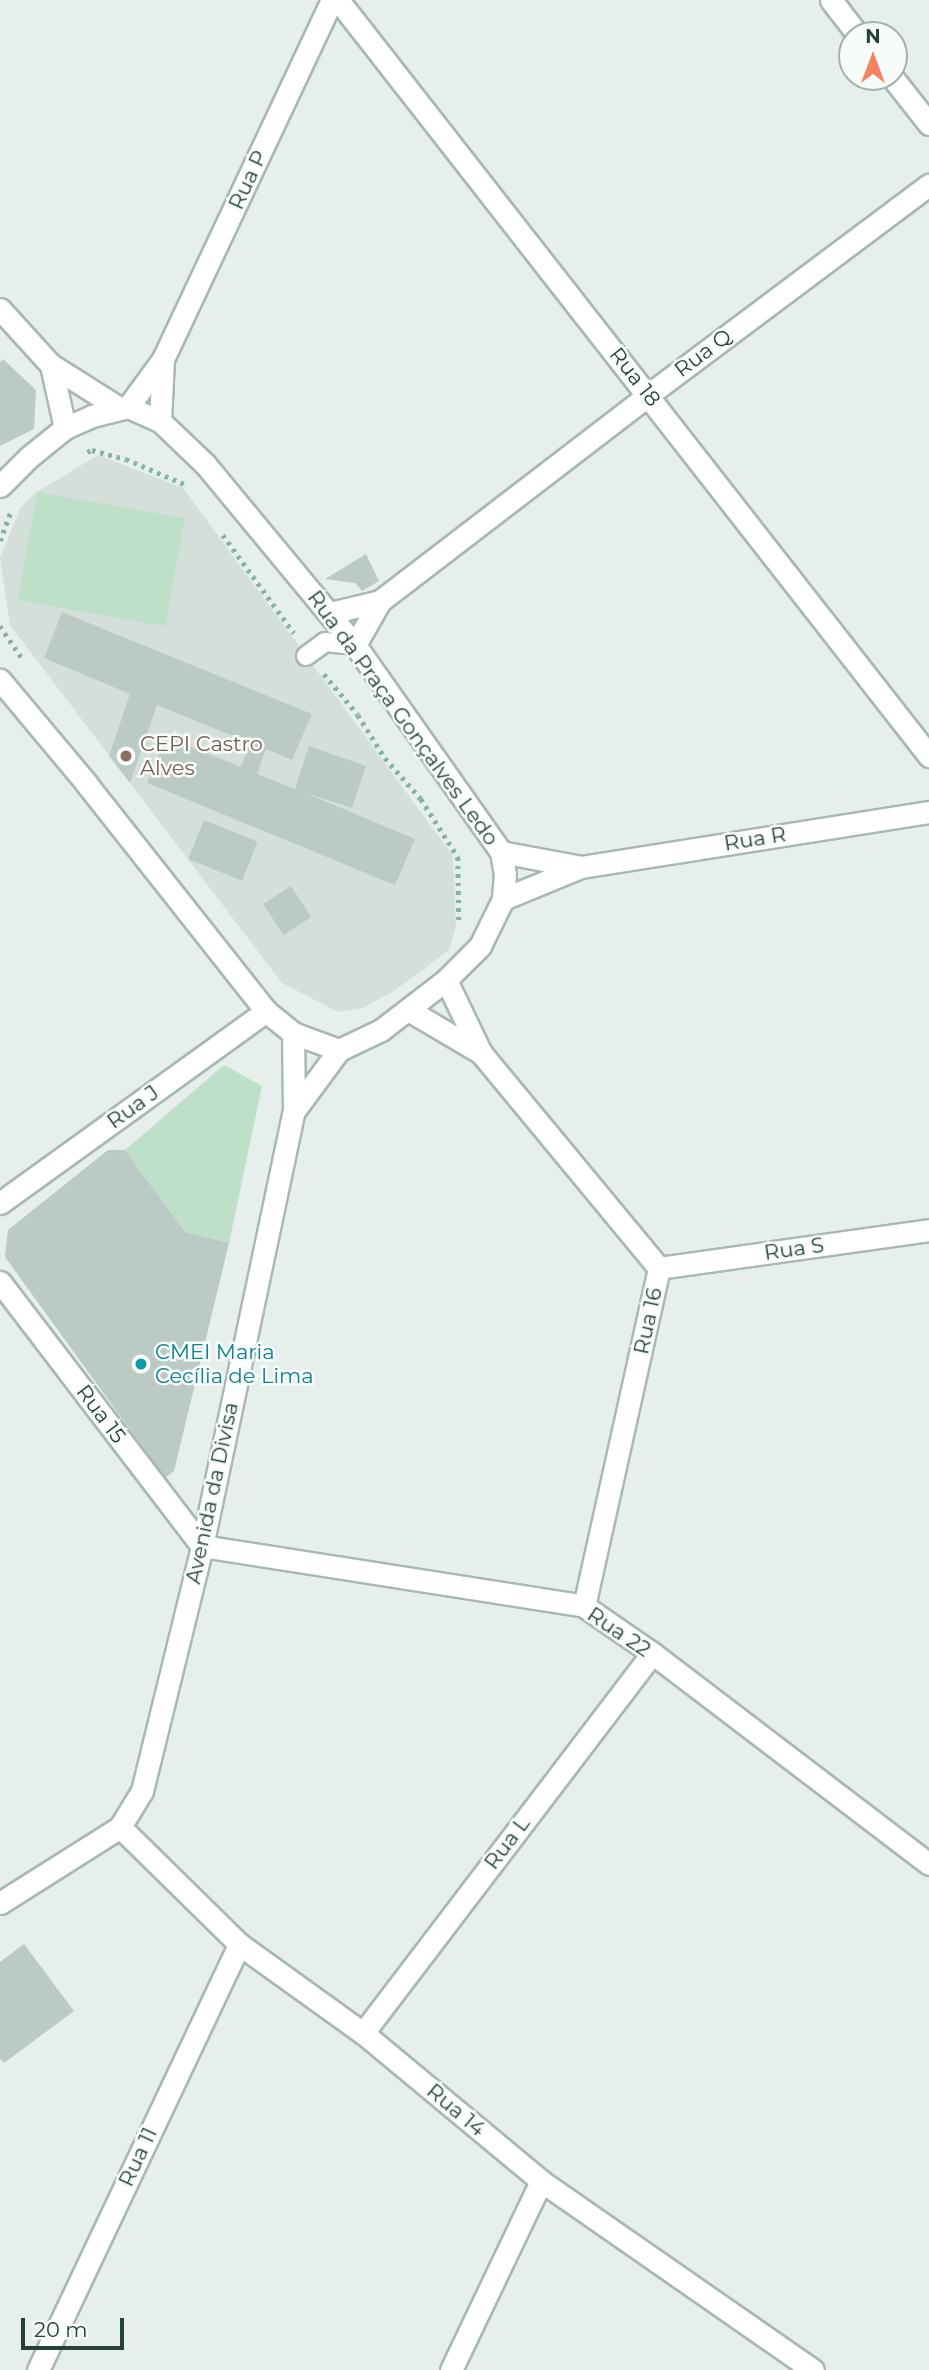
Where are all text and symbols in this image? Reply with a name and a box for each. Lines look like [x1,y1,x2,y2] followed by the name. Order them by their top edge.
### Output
[838,21,908,91] north arrow
[865,25,881,48] text: N
[223,146,273,214] street label: Rua P
[670,323,736,383] street label: Rua Q
[604,342,666,412] street label: Rua 18
[302,586,504,850] street label: Rua da Praça Gonçalves Ledo
[140,731,263,781] place label: CEPI Castro Alves
[118,748,134,764] marker: CEPI Castro Alves
[722,822,788,856] street label: Rua R
[102,1080,164,1134] street label: Rua J
[762,1232,826,1266] street label: Rua S
[629,1285,667,1357] street label: Rua 16
[155,1339,314,1389] place label: CMEI Maria Cecília de Lima
[133,1356,149,1372] marker: CMEI Maria Cecília de Lima
[71,1380,131,1448] street label: Rua 15
[180,1400,244,1586] street label: Avenida da Divisa
[583,1602,655,1662] street label: Rua 22
[479,1812,535,1874] street label: Rua L
[422,2078,490,2142] street label: Rua 14
[113,2123,163,2191] street label: Rua 11
[24,2304,128,2348] scale bar
[34,2317,88,2342] text: 20 m

